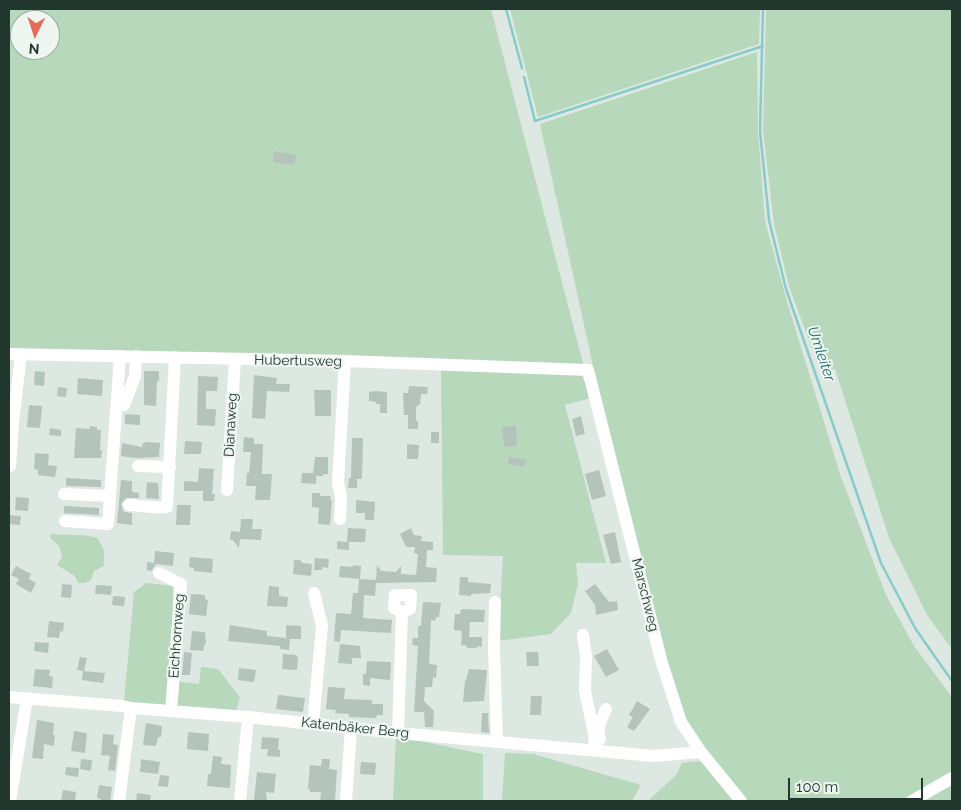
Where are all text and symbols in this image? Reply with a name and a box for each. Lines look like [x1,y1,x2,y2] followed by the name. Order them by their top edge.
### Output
[10,10,60,60] north arrow
[28,41,40,57] text: N
[803,324,839,384] water label: Umleiter
[254,352,342,370] street label: Hubertusweg
[221,392,241,458] street label: Dianaweg
[628,556,662,634] street label: Marschweg
[166,593,188,679] street label: Eichhornweg
[300,714,410,742] street label: Katenbäker Berg
[791,768,926,800] scale bar
[796,778,838,796] text: 100 m

